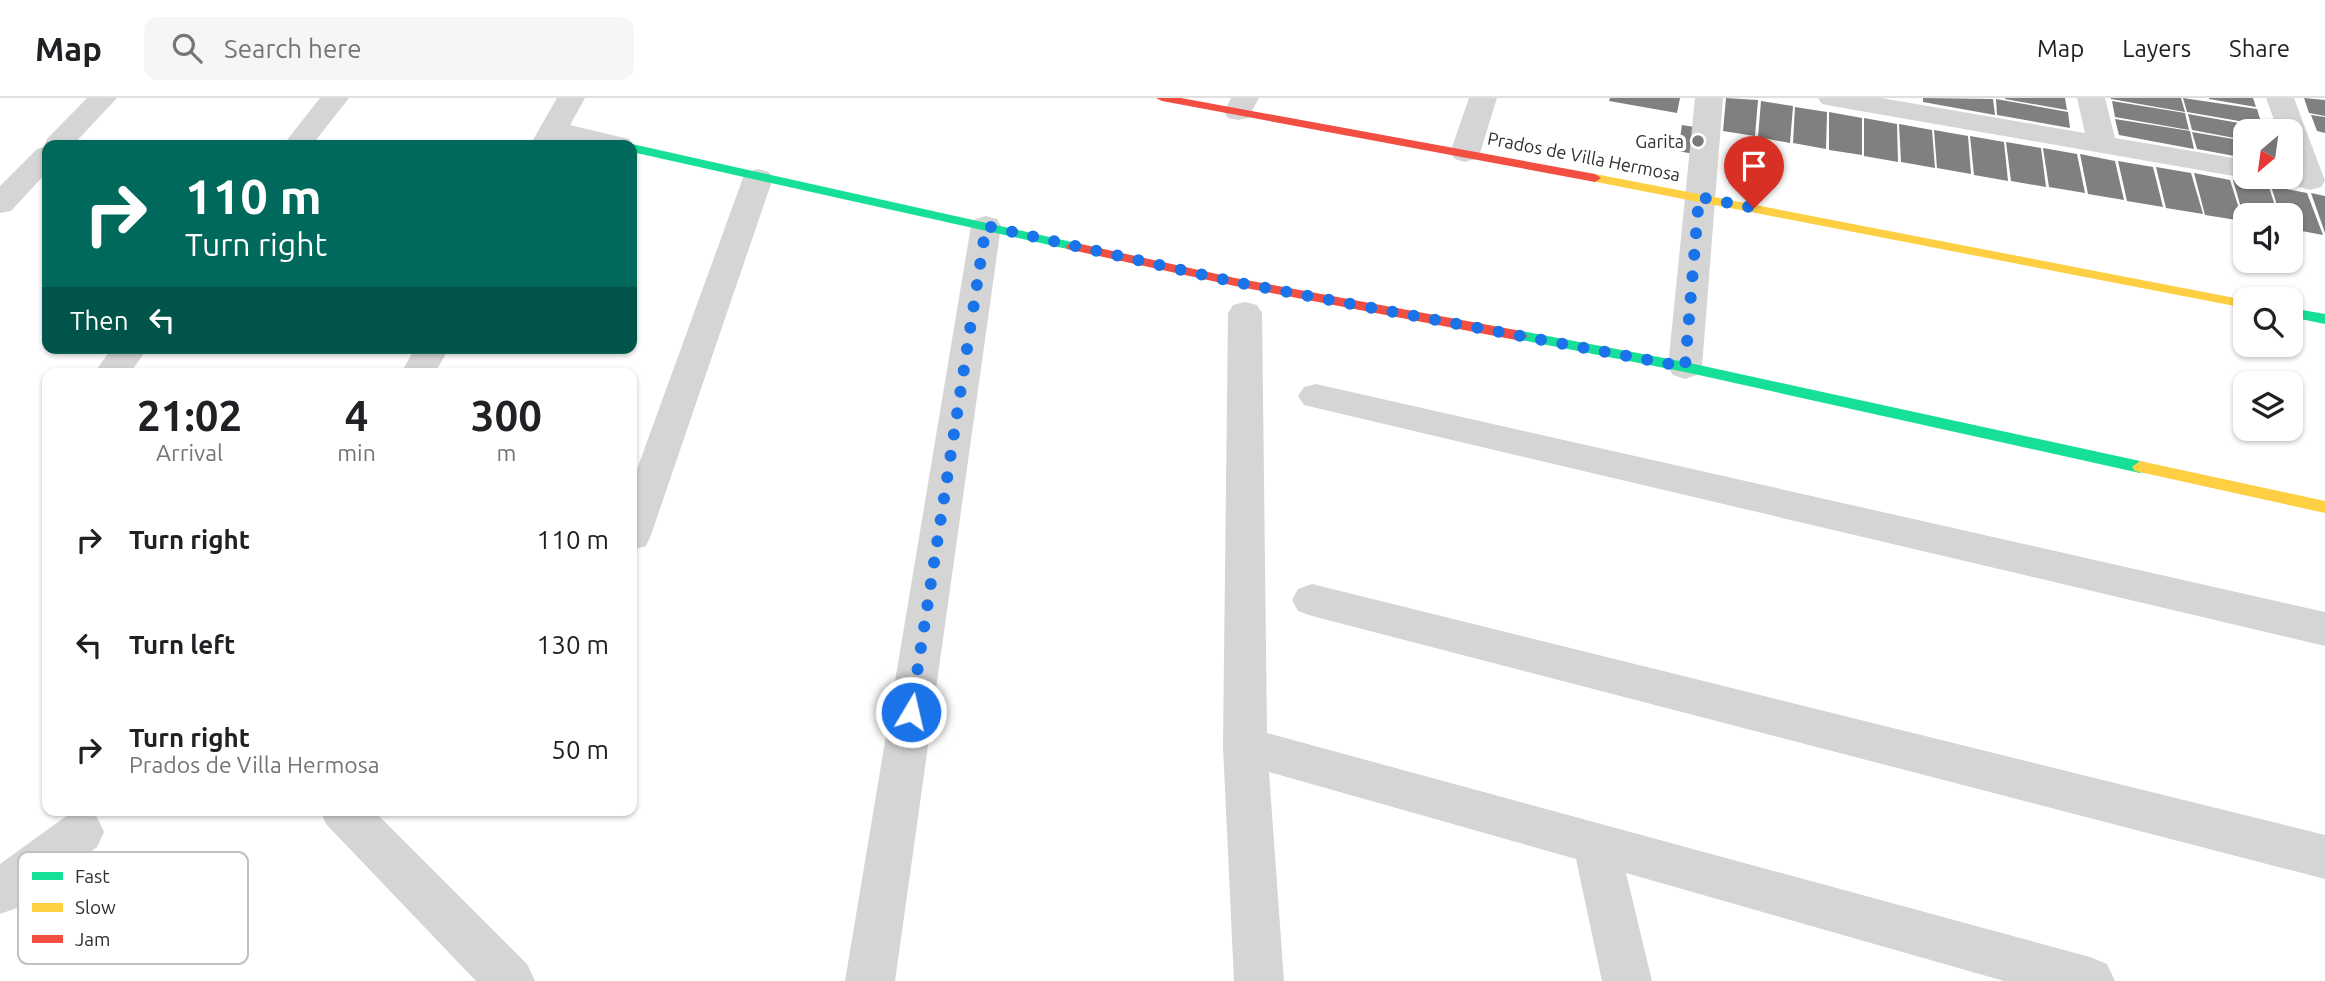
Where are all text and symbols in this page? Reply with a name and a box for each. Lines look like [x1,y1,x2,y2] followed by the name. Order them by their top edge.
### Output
[144,17,634,80] search box
[168,29,206,67] icon: search
[35,30,102,67] text: Map
[224,34,362,63] text: Search here
[2037,35,2084,62] text: Map
[2122,35,2191,62] text: Layers
[2229,35,2290,62] text: Share
[2233,119,2303,189] north arrow
[2233,119,2303,441] map controls
[1486,127,1682,185] street label: Prados de Villa Hermosa
[1635,131,1684,151] place label: Garita
[1690,133,1706,149] marker: Garita
[1724,136,1784,208] pin
[1735,147,1773,185] icon: arrive
[70,168,161,259] icon: right
[185,168,322,223] text: 110 m
[2233,203,2303,273] button: sound
[185,226,327,262] text: Turn right
[2233,287,2303,357] button: search
[143,301,181,339] icon: left
[70,306,129,335] text: Then
[2233,371,2303,441] button: layers
[137,392,242,439] text: 21:02
[345,392,368,439] text: 4
[471,392,542,439] text: 300
[156,440,223,465] text: Arrival
[337,440,376,465] text: min
[496,440,516,465] text: m
[70,521,108,559] icon: right
[129,525,250,554] text: Turn right
[537,525,609,554] text: 110 m
[70,626,108,664] icon: left
[129,630,235,659] text: Turn left
[537,630,609,659] text: 130 m
[874,675,948,749] position arrow
[129,723,250,752] text: Turn right
[70,731,108,769] icon: right
[551,735,609,764] text: 50 m
[129,752,380,777] text: Prados de Villa Hermosa
[18,852,248,964] legend
[75,865,110,887] text: Fast
[75,896,116,918] text: Slow
[75,928,111,950] text: Jam

